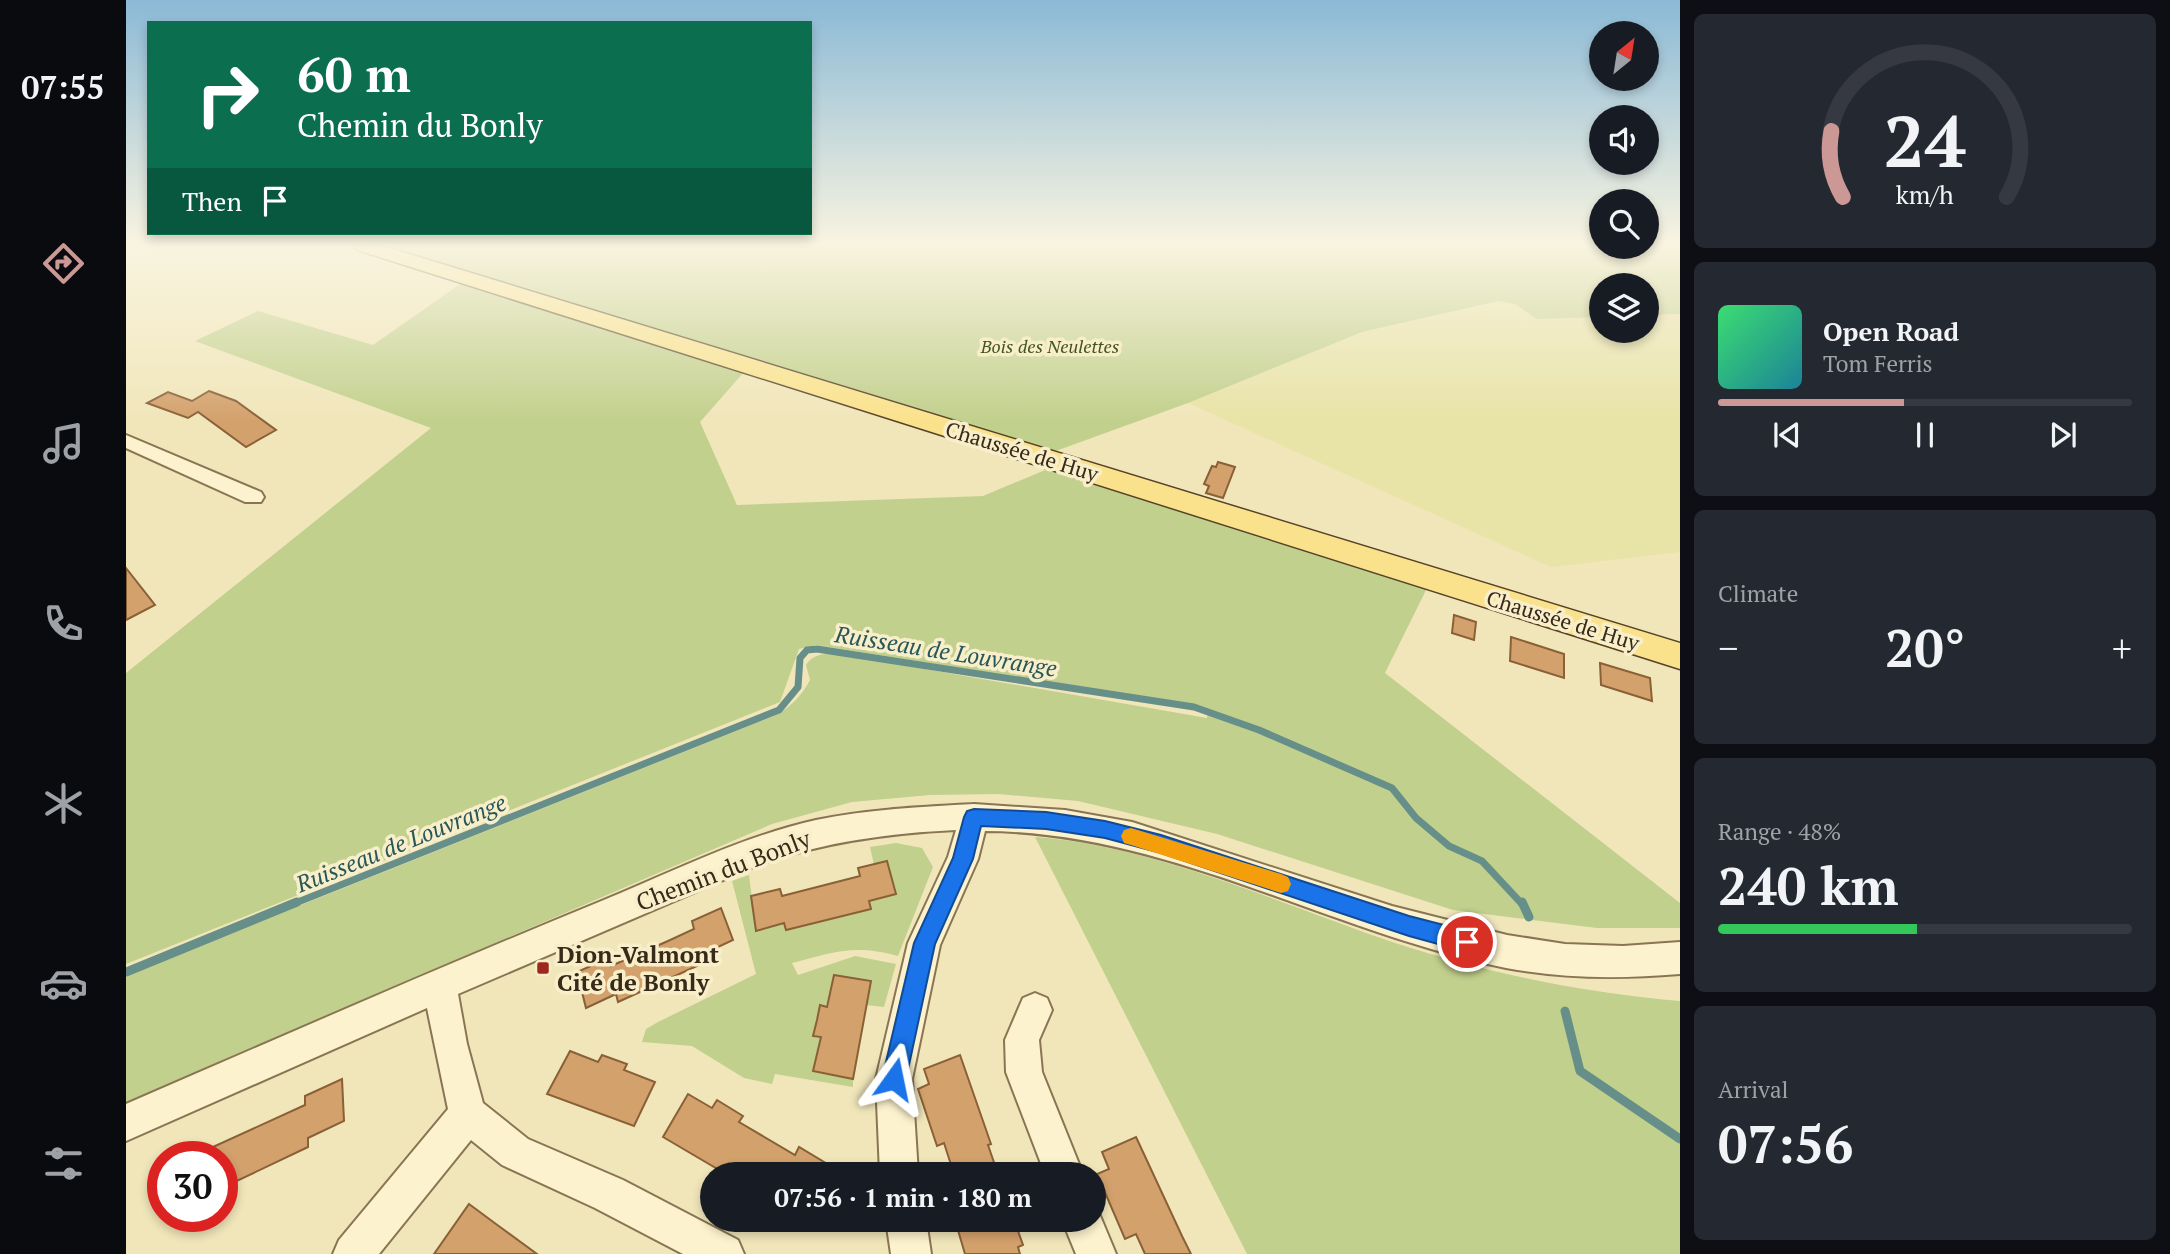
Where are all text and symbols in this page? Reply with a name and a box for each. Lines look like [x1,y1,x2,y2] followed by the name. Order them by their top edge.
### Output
[1589,21,1659,91] north arrow
[1589,21,1659,343] map controls
[297,41,411,106] text: 60 m
[182,49,273,140] icon: right
[21,66,105,108] text: 07:55
[1884,91,1966,188] text: 24
[297,104,543,146] text: Chemin du Bonly
[1589,105,1659,175] button: sound
[1896,178,1954,211] text: km/h
[256,182,294,220] icon: arrive
[182,184,242,218] text: Then
[1589,189,1659,259] button: search
[39,239,88,288] icon: directions
[1589,273,1659,343] button: layers
[1823,314,1959,348] text: Open Road
[980,334,1119,358] park label: Bois des Neulettes
[1823,348,1933,379] text: Tom Ferris
[942,414,1102,488] street label: Chaussée de Huy
[1768,416,1806,454] icon: previous
[1906,416,1944,454] icon: pause
[2044,416,2082,454] icon: next
[39,419,88,468] icon: music
[1718,578,1798,609] text: Climate
[1483,583,1643,657] street label: Chaussée de Huy
[39,599,88,648] icon: phone
[1885,613,1965,682] text: 20°
[832,618,1059,684] water label: Ruisseau de Louvrange
[1718,623,1738,673] text: −
[2112,623,2132,673] text: +
[39,779,88,828] icon: climate
[290,787,511,900] water label: Ruisseau de Louvrange
[1718,816,1841,847] text: Range · 48%
[631,822,816,918] street label: Chemin du Bonly
[1718,851,1899,920] text: 240 km
[1437,912,1497,972] pin
[1448,923,1486,961] icon: arrive
[557,938,719,998] place label: Dion-Valmont Cité de Bonly
[39,959,88,1008] icon: car
[535,960,551,976] marker: Dion-Valmont Cité de Bonly
[857,1042,931,1116] position arrow
[1718,1074,1789,1105] text: Arrival
[1718,1109,1853,1178] text: 07:56
[39,1139,88,1188] icon: filters
[147,1141,238,1232] speed limit sign: 30
[774,1180,1032,1214] text: 07:56 · 1 min · 180 m

